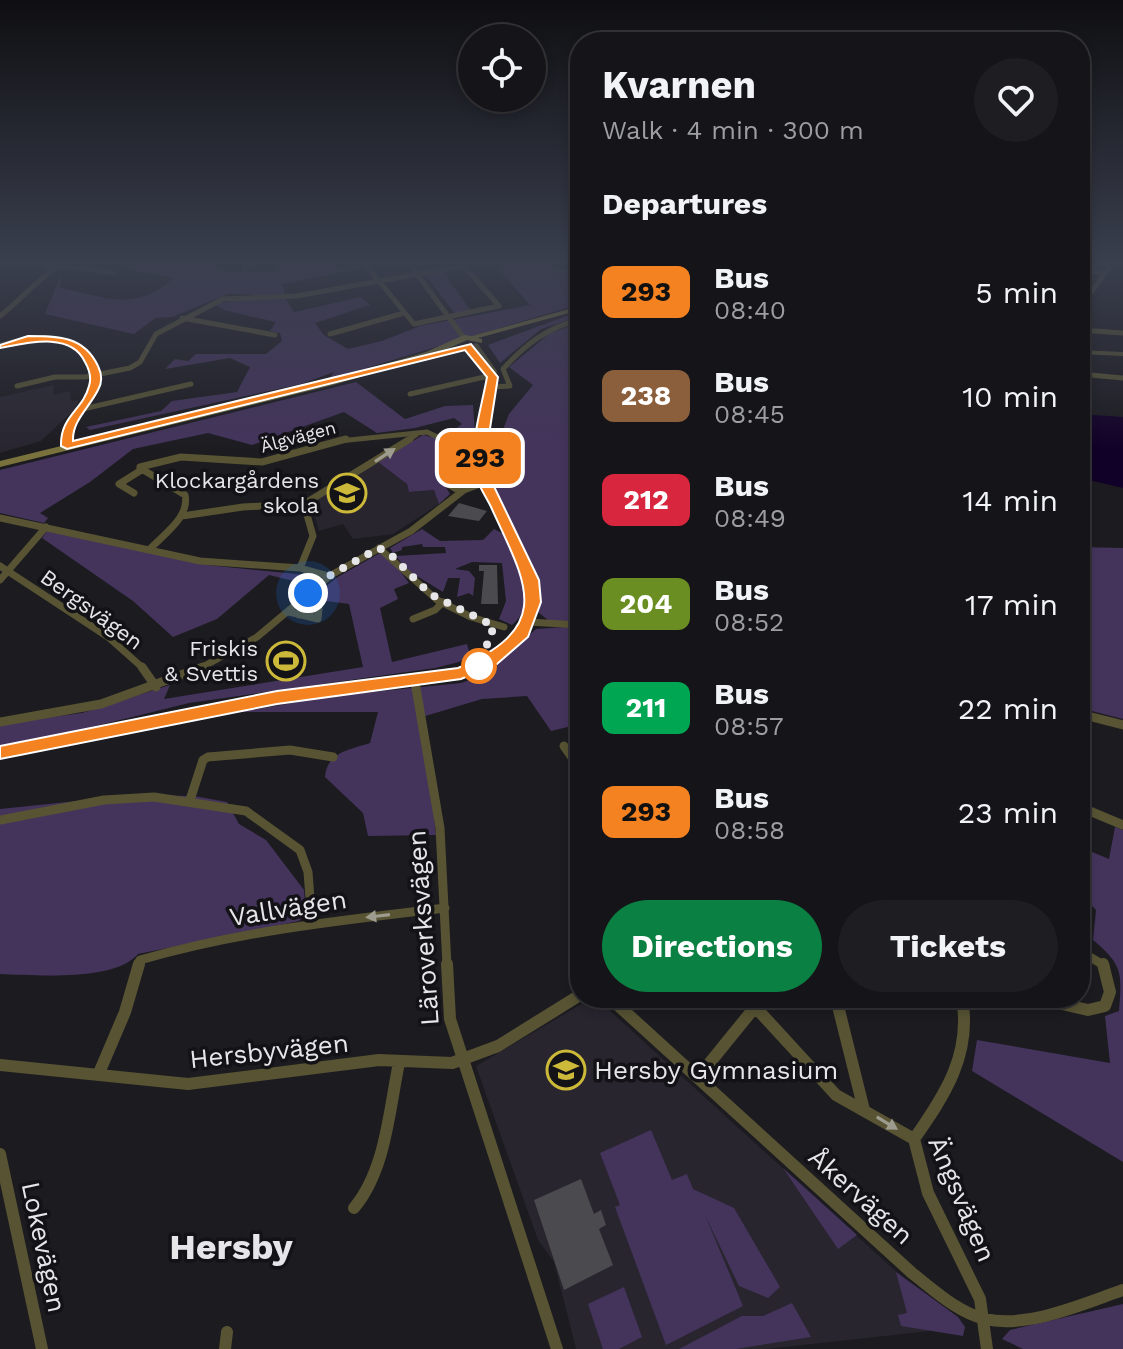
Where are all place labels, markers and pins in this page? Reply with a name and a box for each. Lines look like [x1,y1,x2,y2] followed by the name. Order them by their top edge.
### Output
[155,468,319,518] place label: Klockargårdens skola
[326,472,368,514] school or university icon: Klockargårdens skola
[165,636,258,686] place label: Friskis & Svettis
[265,640,307,682] sports icon: Friskis & Svettis
[462,649,496,683] unlabelled marker
[545,1049,587,1091] school or university icon: Hersby Gymnasium
[594,1055,838,1085] place label: Hersby Gymnasium

